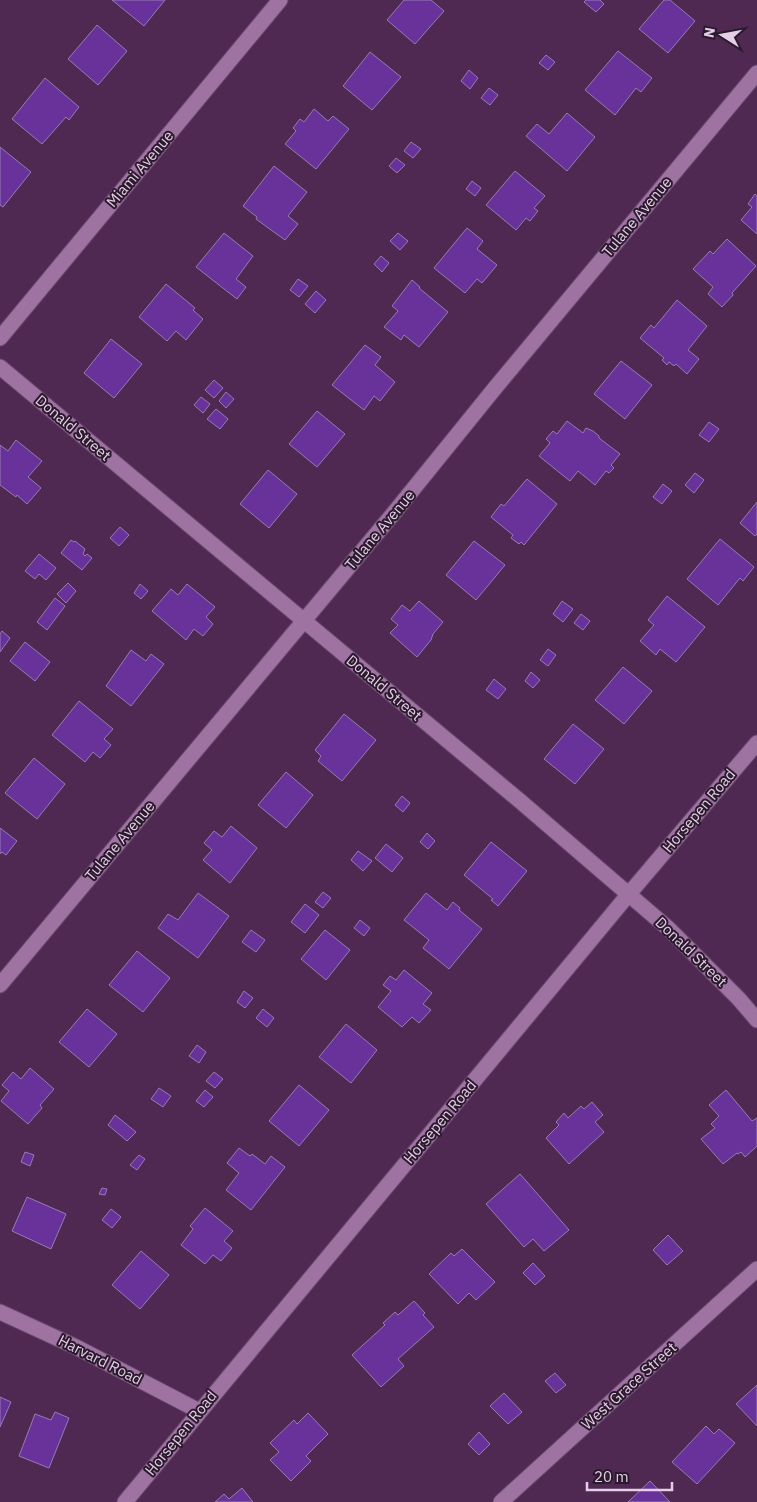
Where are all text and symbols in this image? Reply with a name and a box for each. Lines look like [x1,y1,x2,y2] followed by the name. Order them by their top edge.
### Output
[697,10,747,60] north arrow
[699,26,719,39] text: N
[102,126,177,211] street label: Miami Avenue
[598,173,676,261] street label: Tulane Avenue
[32,391,115,465] street label: Donald Street
[341,486,419,574] street label: Tulane Avenue
[343,651,426,725] street label: Donald Street
[658,765,739,856] street label: Horsepen Road
[81,797,159,885] street label: Tulane Avenue
[651,913,731,991] street label: Donald Street
[399,1076,480,1167] street label: Horsepen Road
[55,1330,145,1389] street label: Harvard Road
[577,1338,680,1433] street label: West Grace Street
[141,1386,221,1479] street label: Horsepen Road
[587,1460,672,1492] scale bar
[594,1467,629,1486] text: 20 m

